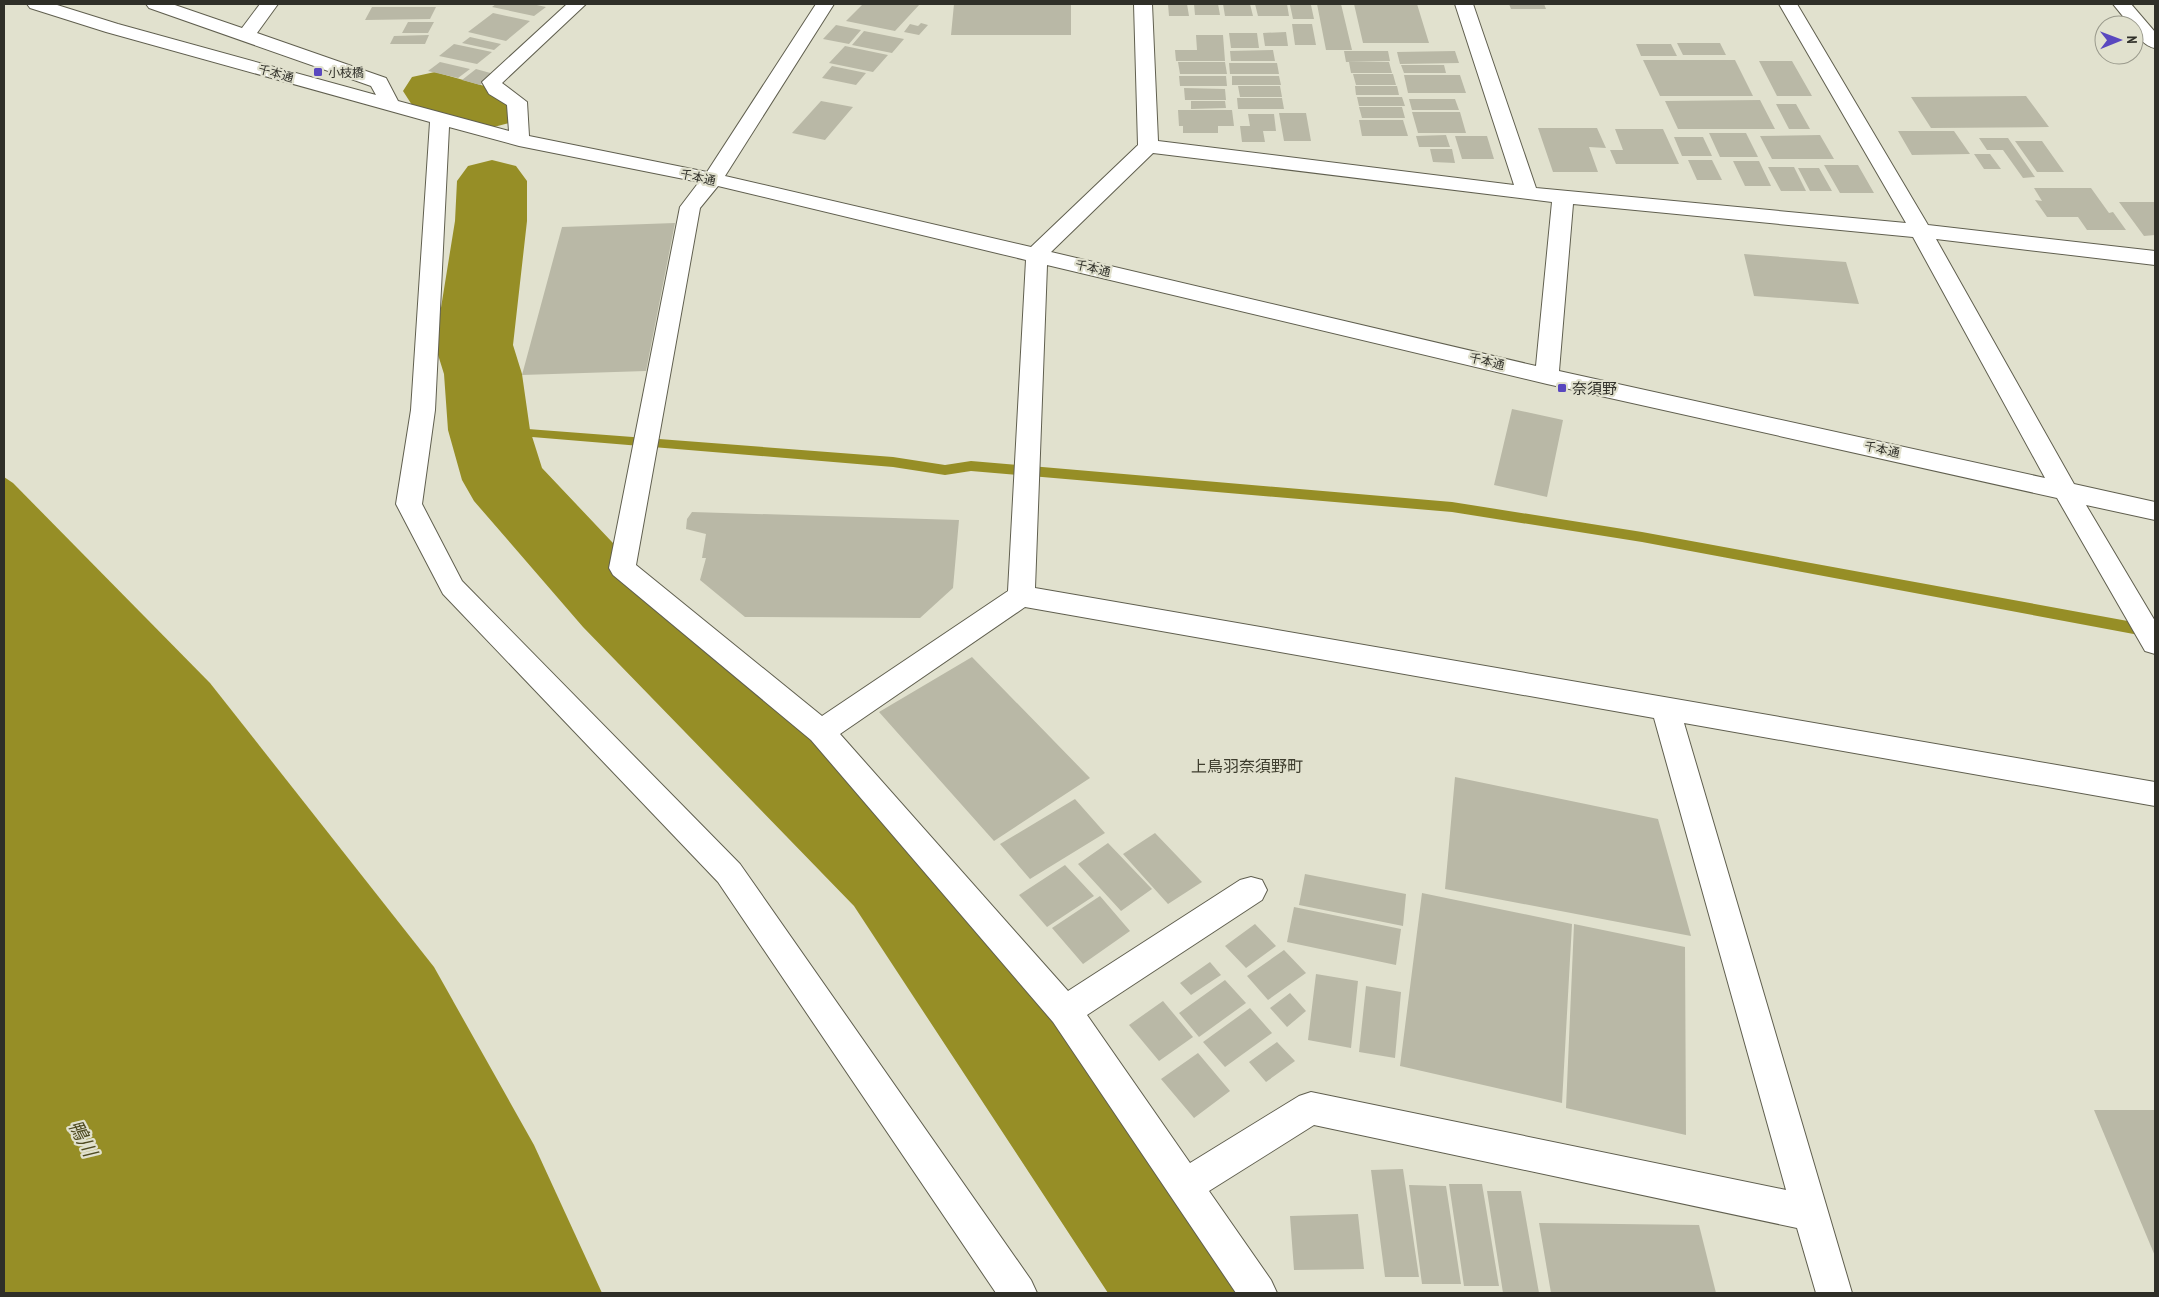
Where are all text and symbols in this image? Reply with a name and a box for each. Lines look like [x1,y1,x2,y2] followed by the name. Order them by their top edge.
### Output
[2094,15,2144,65] north arrow
[2123,36,2141,44] text: N
[257,61,295,85] street label: 千本通
[328,65,364,80] place label: 小枝橋
[312,66,324,78] marker: 小枝橋
[679,166,717,188] street label: 千本通
[1074,257,1112,279] street label: 千本通
[1468,350,1506,372] street label: 千本通
[1572,379,1617,398] place label: 奈須野
[1556,382,1568,394] marker: 奈須野
[1863,438,1901,460] street label: 千本通
[1191,756,1303,776] district label: 上鳥羽奈須野町
[63,1116,103,1162] water label: 鴨川

